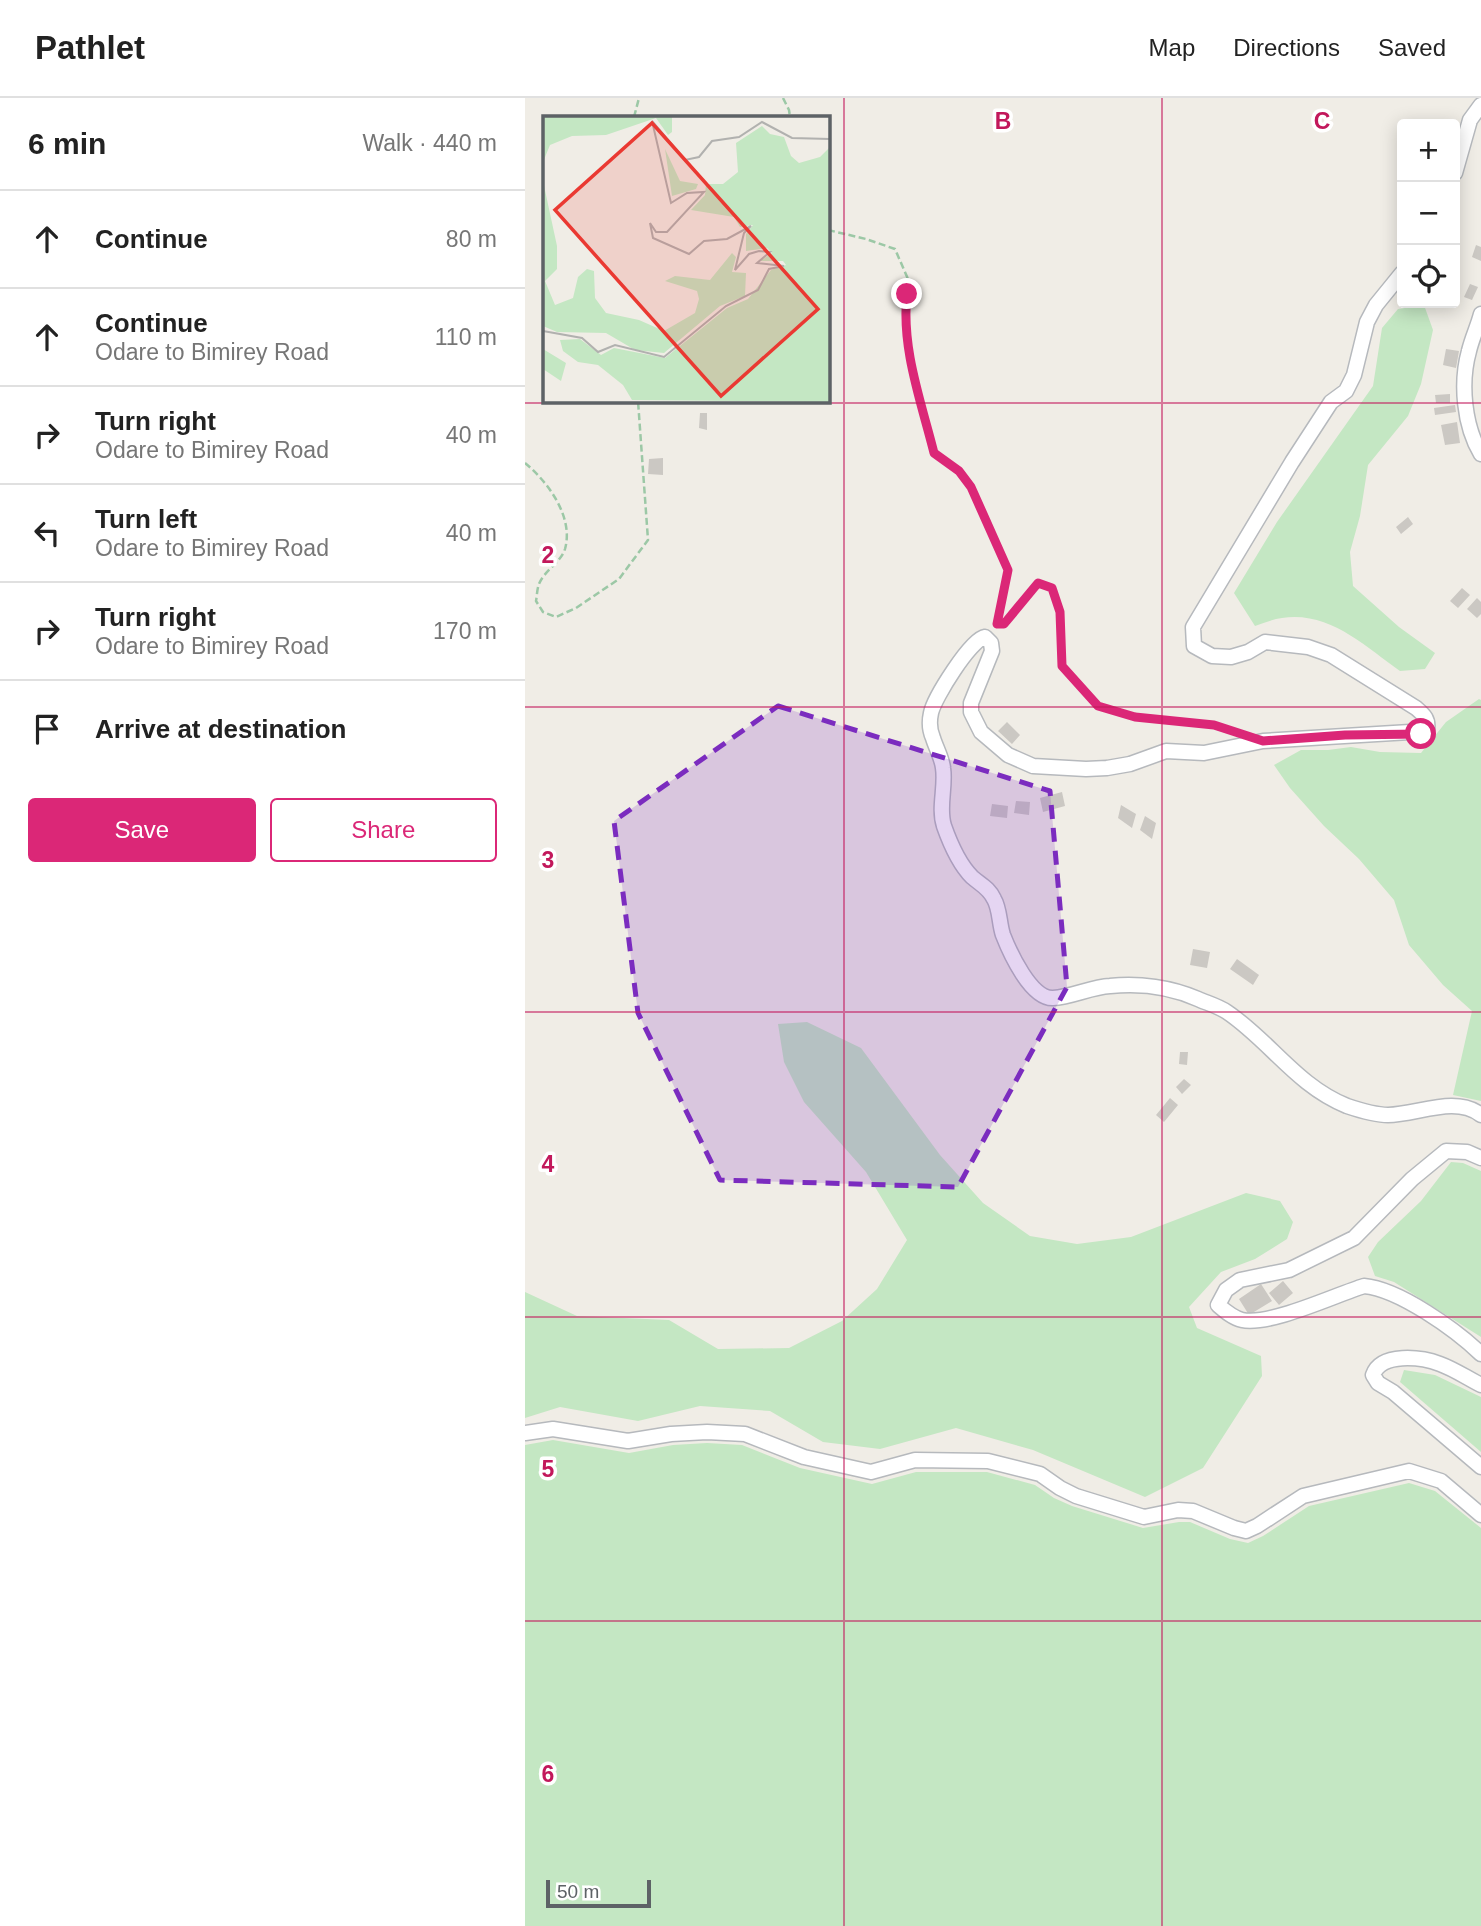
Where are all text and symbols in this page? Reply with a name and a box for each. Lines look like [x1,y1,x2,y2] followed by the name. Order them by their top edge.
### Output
[35,29,145,66] text: Pathlet
[1149,34,1195,61] text: Map
[1233,34,1340,61] text: Directions
[1378,34,1446,61] text: Saved
[995,108,1011,134] text: B
[1314,108,1330,134] text: C
[543,116,829,402] inset map
[1397,119,1460,308] map controls
[1397,119,1460,182] button: +
[28,127,106,160] text: 6 min
[362,130,497,156] text: Walk · 440 m
[1397,182,1460,245] button: −
[28,220,66,258] icon: ahead
[95,224,208,254] text: Continue
[446,226,497,252] text: 80 m
[1397,245,1460,308] button: locate
[891,278,922,309] route end
[95,308,208,338] text: Continue
[28,318,66,356] icon: ahead
[435,324,497,350] text: 110 m
[95,339,329,365] text: Odare to Bimirey Road
[95,406,216,436] text: Turn right
[28,416,66,454] icon: right
[446,422,497,448] text: 40 m
[95,437,329,463] text: Odare to Bimirey Road
[95,504,197,534] text: Turn left
[28,514,66,552] icon: left
[446,520,497,546] text: 40 m
[95,535,329,561] text: Odare to Bimirey Road
[542,542,554,568] text: 2
[95,602,216,632] text: Turn right
[28,612,66,650] icon: right
[433,618,497,644] text: 170 m
[95,633,329,659] text: Odare to Bimirey Road
[28,710,66,748] icon: arrive
[95,714,346,744] text: Arrive at destination
[1405,718,1436,749] route start
[28,798,256,862] button: Save
[270,798,497,862] button: Share
[542,847,554,873] text: 3
[542,1151,555,1177] text: 4
[542,1456,555,1482] text: 5
[542,1761,554,1787] text: 6
[546,1877,651,1909] scale bar
[557,1881,599,1902] text: 50 m

